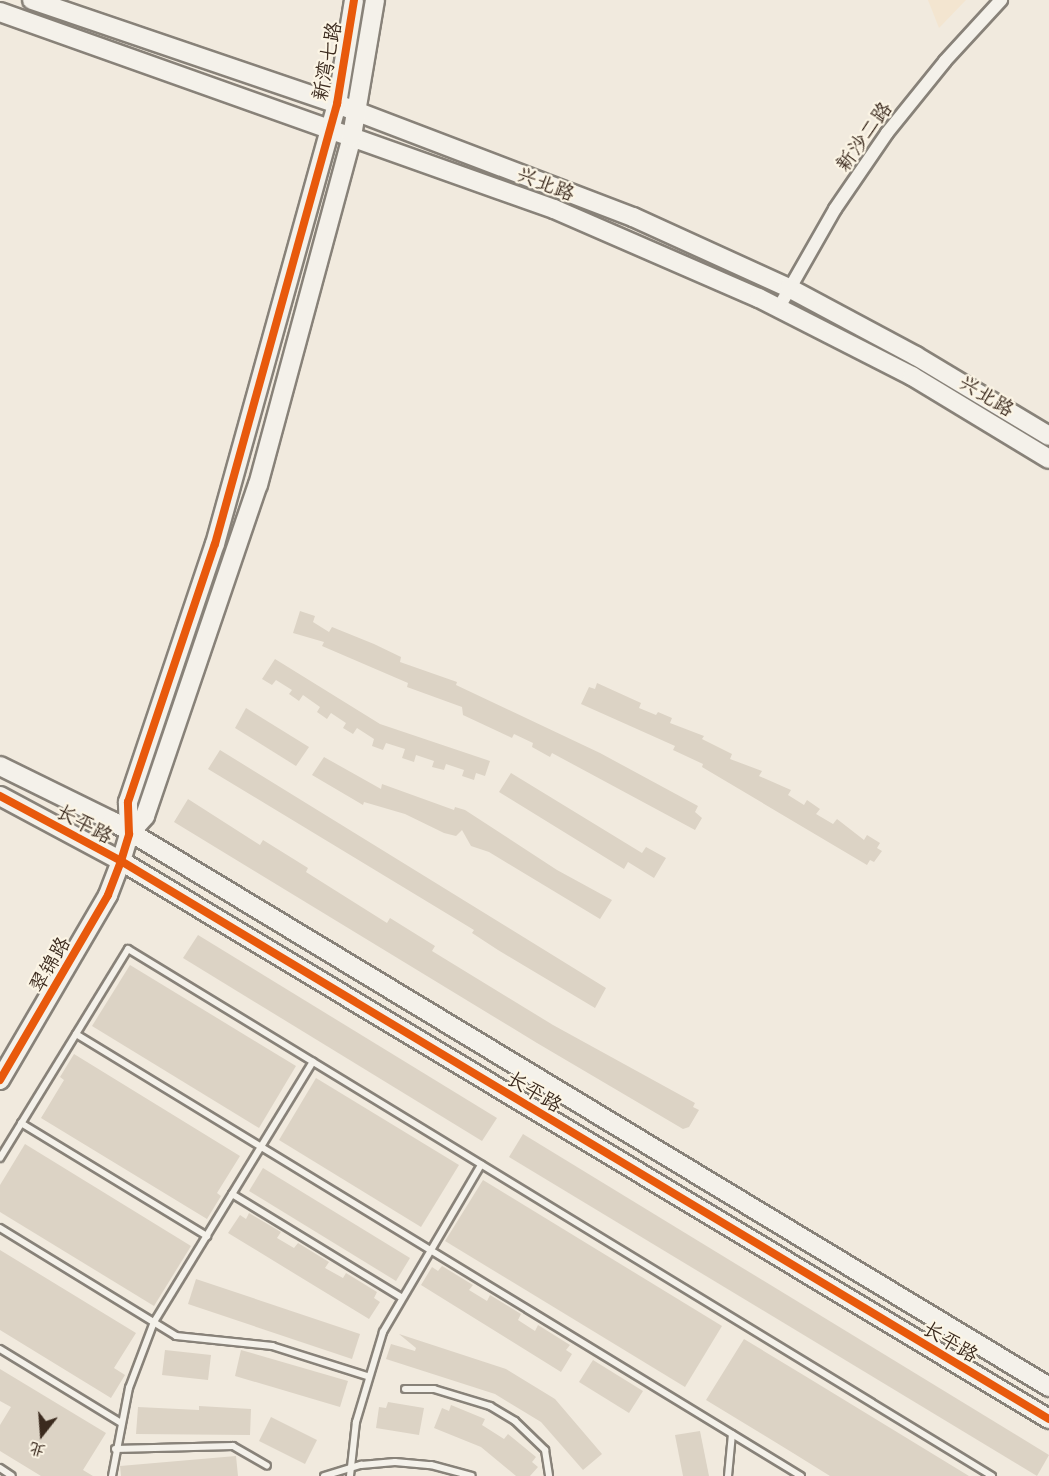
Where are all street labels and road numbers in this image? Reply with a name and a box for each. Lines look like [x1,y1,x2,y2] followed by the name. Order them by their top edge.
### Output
[307,19,345,103] street label: 新湾七路
[830,97,896,175] street label: 新沙二路
[514,161,578,205] street label: 兴北路
[955,369,1019,421] street label: 兴北路
[53,798,117,848] street label: 长平路
[24,932,74,996] street label: 翠锦路
[503,1065,567,1117] street label: 长平路
[919,1315,983,1367] street label: 长平路

